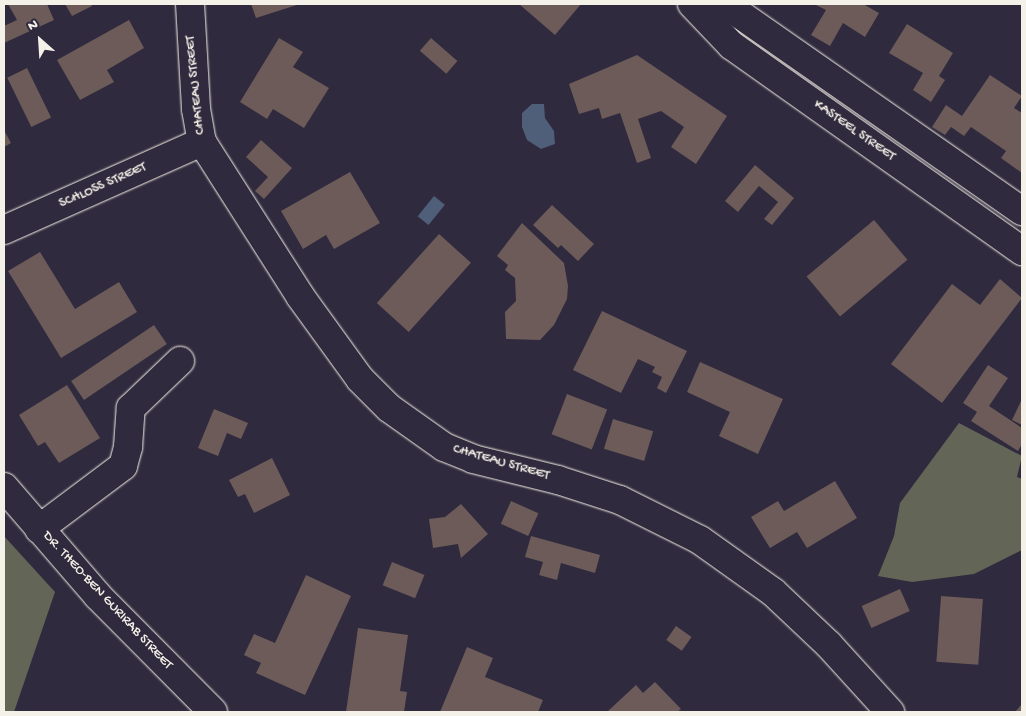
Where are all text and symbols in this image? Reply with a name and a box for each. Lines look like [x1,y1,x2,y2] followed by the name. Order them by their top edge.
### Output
[15,15,65,65] north arrow
[25,16,41,36] text: N
[182,35,210,135] street label: CHATEAU STREET
[810,97,898,165] street label: KASTEEL STREET
[57,159,149,213] street label: SCHLOSS STREET
[451,441,551,485] street label: CHATEAU STREET
[38,528,176,674] street label: DR. THEO-BEN GURIRAB STREET

